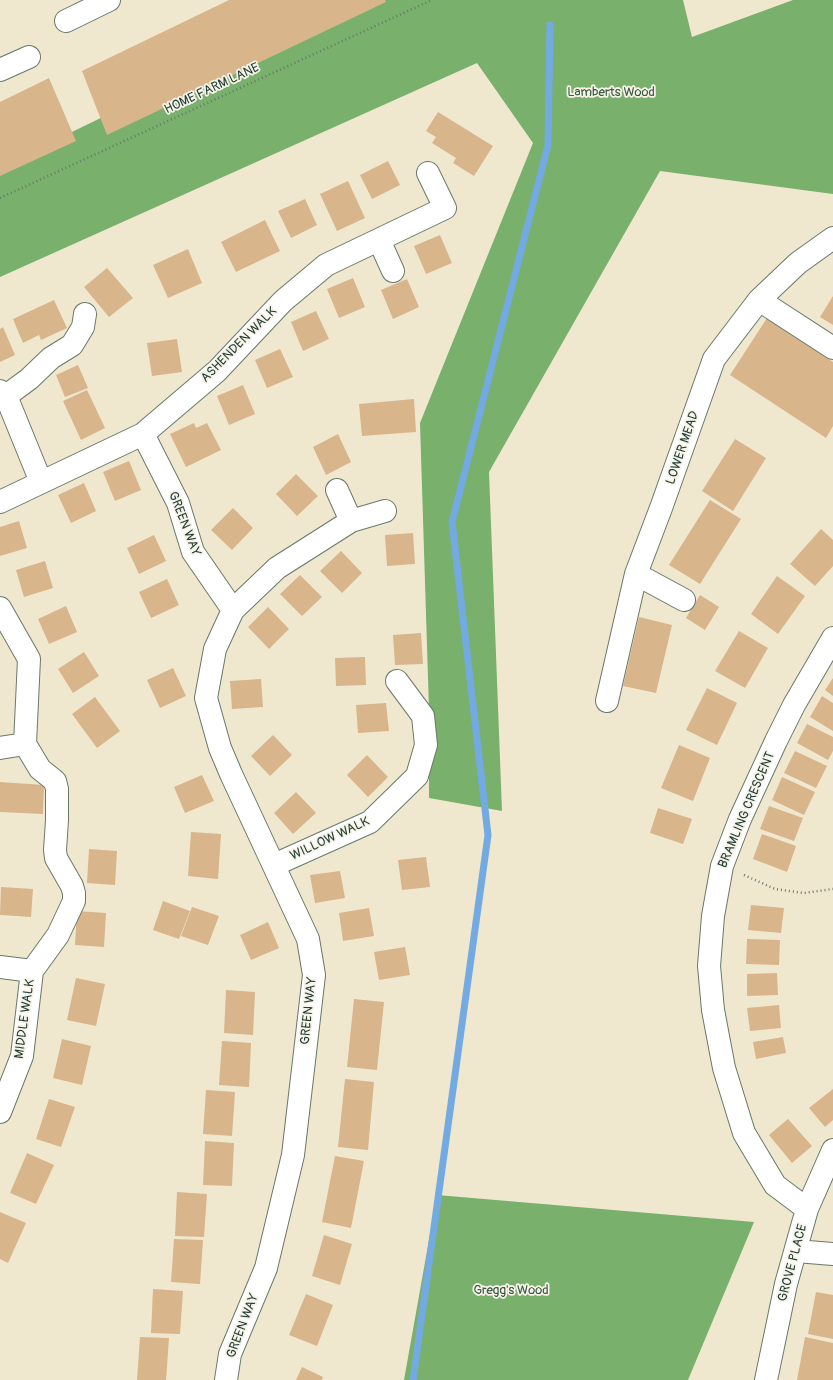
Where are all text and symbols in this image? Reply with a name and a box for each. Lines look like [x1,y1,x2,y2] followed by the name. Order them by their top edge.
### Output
[162,60,262,118] street label: HOME FARM LANE
[567,85,655,101] park label: Lamberts Wood
[198,304,280,386] street label: ASHENDEN WALK
[663,409,703,487] street label: LOWER MEAD
[165,490,203,558] street label: GREEN WAY
[715,749,779,871] street label: BRAMLING CRESCENT
[288,814,372,864] street label: WILLOW WALK
[298,976,320,1046] street label: GREEN WAY
[12,978,38,1060] street label: MIDDLE WALK
[775,1223,811,1303] street label: GROVE PLACE
[473,1283,549,1299] park label: Gregg's Wood
[224,1292,262,1360] street label: GREEN WAY

